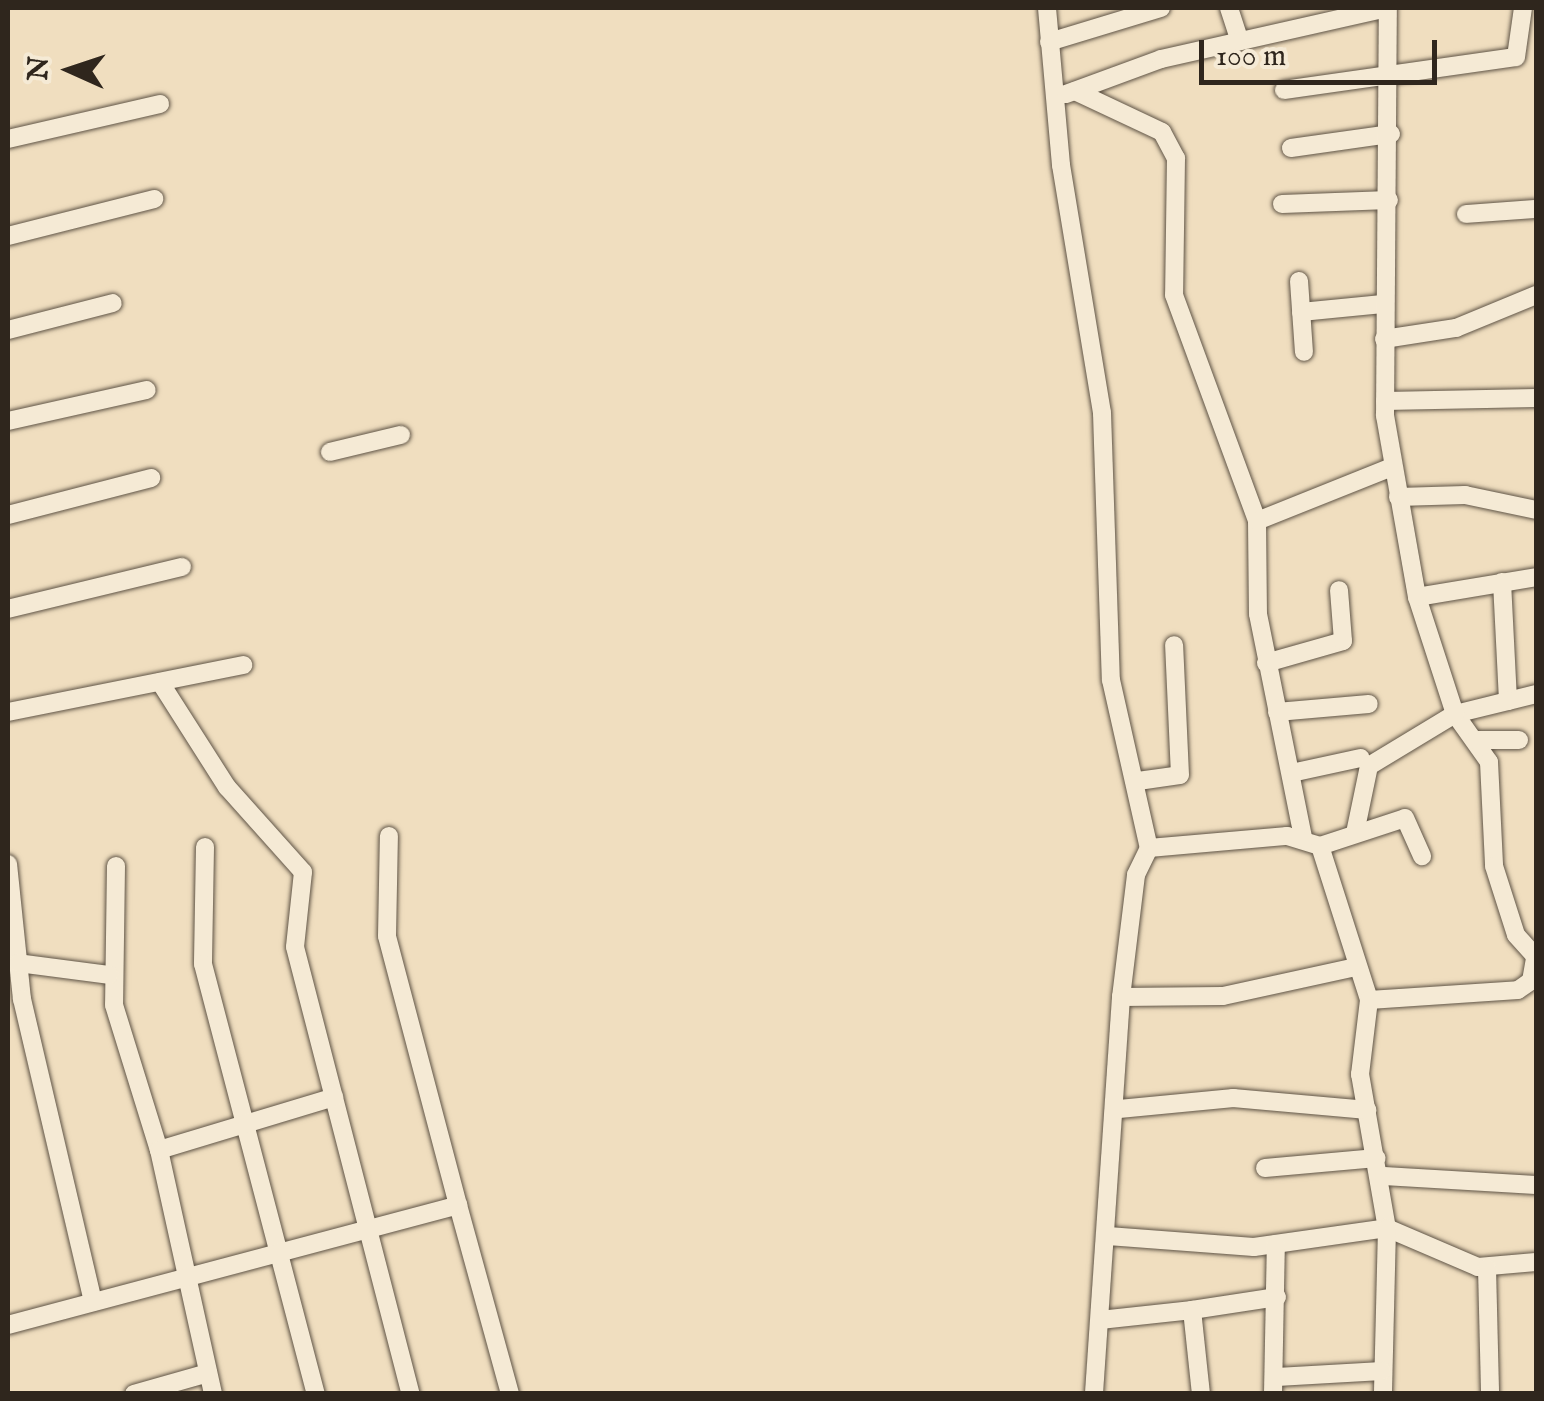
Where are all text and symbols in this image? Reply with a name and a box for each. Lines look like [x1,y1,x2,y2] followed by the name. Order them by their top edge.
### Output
[20,20,120,120] north arrow
[1204,20,1442,82] scale bar
[1216,38,1286,76] text: 100 m
[21,55,58,81] text: N

